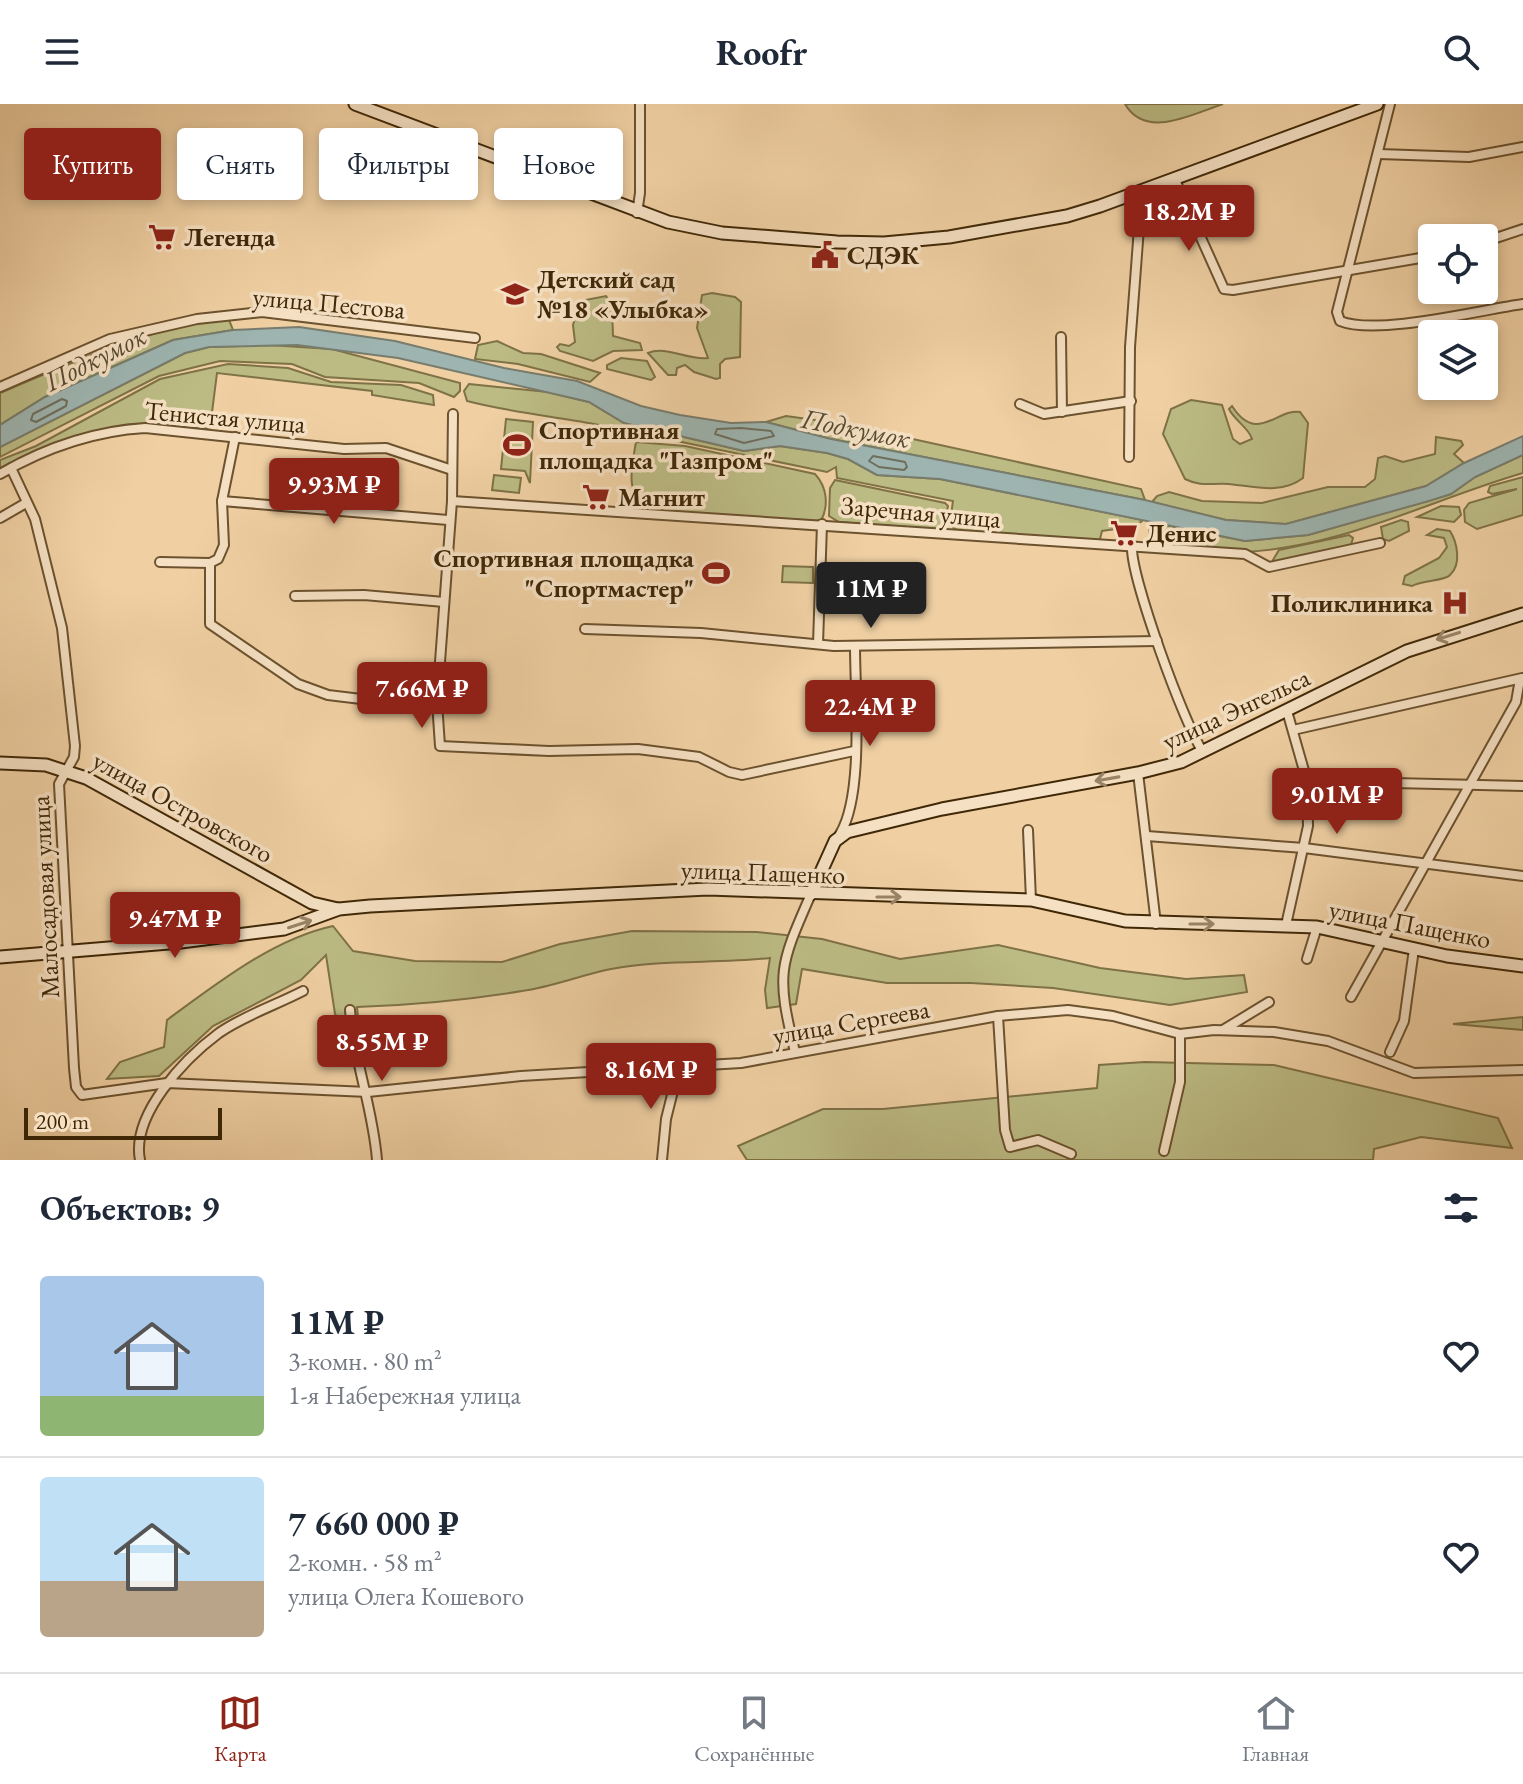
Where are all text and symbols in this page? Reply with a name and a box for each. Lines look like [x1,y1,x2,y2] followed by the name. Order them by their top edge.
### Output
[716,29,807,76] text: Roofr
[40,30,84,74] icon: menu
[1439,30,1483,74] icon: search
[24,128,161,200] chip: Купить
[177,128,303,200] chip: Снять
[319,128,478,200] chip: Фильтры
[494,128,623,200] chip: Новое
[1115,185,1263,253] pin: 18.2M ₽
[1142,194,1236,228] text: 18.2M ₽
[184,220,276,254] place label: Легенда
[147,222,177,252] supermarket icon: Легенда
[1418,224,1498,400] map controls
[1418,224,1498,304] button: locate
[847,238,920,272] place label: СДЭК
[810,240,840,270] public building icon: СДЭК
[537,262,709,326] place label: Детский сад №18 «Улыбка»
[251,279,407,327] street label: улица Пестова
[500,279,530,309] school or university icon: Детский сад №18 «Улыбка»
[37,317,153,399] water label: Подкумок
[1418,320,1498,400] button: layers
[143,393,307,441] street label: Тенистая улица
[798,400,914,456] water label: Подкумок
[539,413,773,477] place label: Спортивная площадка "Газпром"
[502,430,532,460] sports icon: Спортивная площадка "Газпром"
[260,458,408,526] pin: 9.93M ₽
[287,467,381,501] text: 9.93M ₽
[618,480,705,514] place label: Магнит
[581,482,611,512] supermarket icon: Магнит
[840,488,1003,536] street label: Заречная улица
[1146,516,1217,550] place label: Денис
[1109,518,1139,548] supermarket icon: Денис
[433,541,695,605] place label: Спортивная площадка "Спортмастер"
[701,558,731,588] sports icon: Спортивная площадка "Спортмастер"
[815,562,927,630] pin: 11M ₽
[834,571,908,605] text: 11M ₽
[1271,586,1434,620] place label: Поликлиника
[1440,588,1470,618] hospital icon: Поликлиника
[1436,629,1462,644] one-way arrow
[1157,660,1316,758] street label: улица Энгельса
[348,662,496,730] pin: 7.66M ₽
[375,671,469,705] text: 7.66M ₽
[796,680,944,748] pin: 22.4M ₽
[823,689,917,723] text: 22.4M ₽
[87,743,279,871] street label: улица Островского
[1263,768,1411,836] pin: 9.01M ₽
[1094,773,1120,788] one-way arrow
[1290,777,1384,811] text: 9.01M ₽
[23,794,67,999] street label: Малосадовая улица
[680,852,846,892] street label: улица Пащенко
[875,889,902,905] one-way arrow
[101,892,249,960] pin: 9.47M ₽
[1326,892,1494,956] street label: улица Пащенко
[128,901,222,935] text: 9.47M ₽
[287,915,312,930] one-way arrow
[1188,916,1215,932] one-way arrow
[770,991,933,1053] street label: улица Сергеева
[308,1015,456,1083] pin: 8.55M ₽
[335,1024,429,1058] text: 8.55M ₽
[577,1043,725,1111] pin: 8.16M ₽
[604,1052,698,1086] text: 8.16M ₽
[24,1104,222,1140] scale bar
[36,1107,89,1136] text: 200 m
[40,1186,219,1230] text: Объектов: 9
[1439,1186,1483,1230] icon: filters
[288,1300,384,1344] text: 11M ₽
[104,1308,200,1404] icon: home
[1439,1334,1483,1378] icon: heart
[288,1344,442,1378] text: 3-комн. · 80 m²
[288,1378,521,1412] text: 1-я Набережная улица
[288,1501,459,1545] text: 7 660 000 ₽
[104,1509,200,1605] icon: home
[1439,1535,1483,1579] icon: heart
[288,1545,442,1579] text: 2-комн. · 58 m²
[288,1579,524,1613] text: улица Олега Кошевого
[214,1691,266,1768] tab: Карта
[694,1691,814,1768] tab: Сохранённые
[1242,1691,1309,1768] tab: Главная

